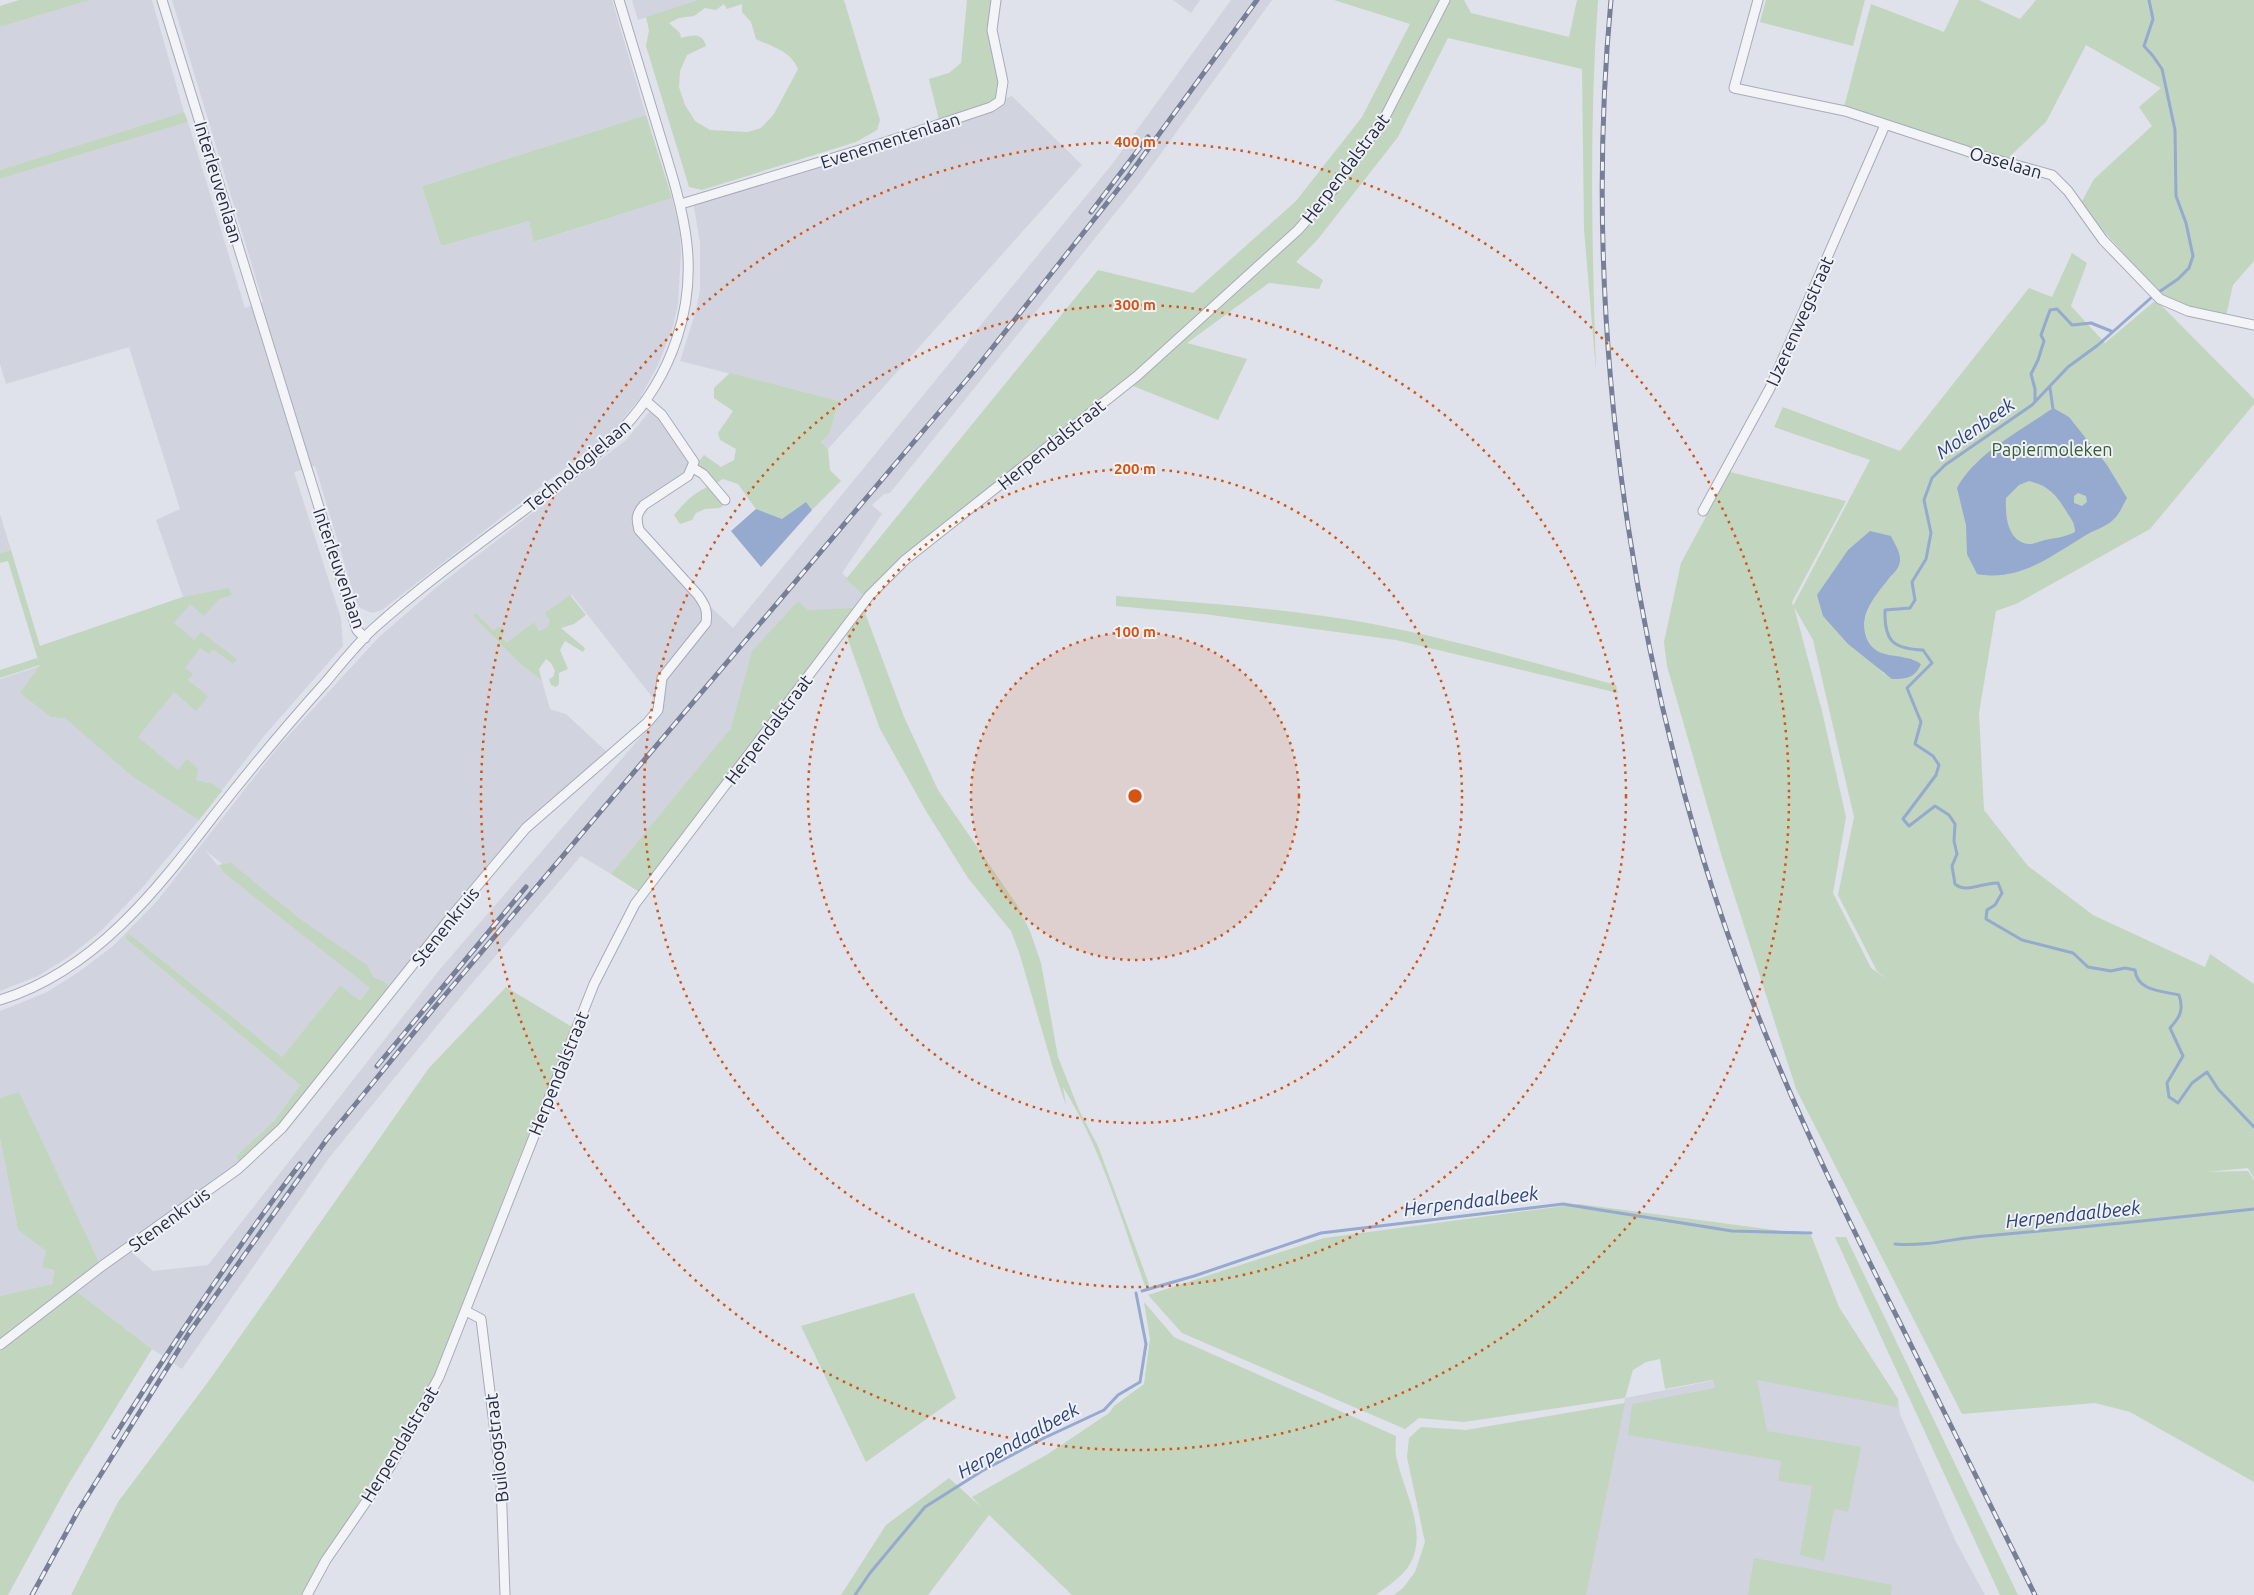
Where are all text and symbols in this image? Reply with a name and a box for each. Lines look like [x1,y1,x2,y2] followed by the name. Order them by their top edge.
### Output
[818,108,962,172] street label: Evenementenlaan
[1297,109,1393,227] street label: Herpendalstraat
[191,119,247,245] street label: Interleuvenlaan
[1114,133,1156,150] text: 400 m
[1967,142,2045,182] street label: Oaselaan
[1761,253,1837,389] street label: IJzerenwegstraat
[1114,296,1156,313] text: 300 m
[1931,393,2019,463] water label: Molenbeek
[993,395,1109,493] street label: Herpendalstraat
[520,415,634,515] street label: Technologielaan
[1991,439,2113,459] park label: Papiermoleken
[1114,460,1156,477] text: 200 m
[310,505,370,631] street label: Interleuvenlaan
[1114,623,1156,640] text: 100 m
[720,670,816,788] street label: Herpendalstraat
[1126,787,1144,805] centre of rings
[407,883,483,969] street label: Stenenkruis
[524,1008,592,1138] street label: Herpendalstraat
[1402,1182,1540,1220] water label: Herpendaalbeek
[125,1183,214,1255] street label: Stenenkruis
[2004,1196,2142,1232] water label: Herpendaalbeek
[356,1382,442,1506] street label: Herpendalstraat
[480,1393,512,1503] street label: Builoogstraat
[953,1397,1083,1483] water label: Herpendaalbeek

